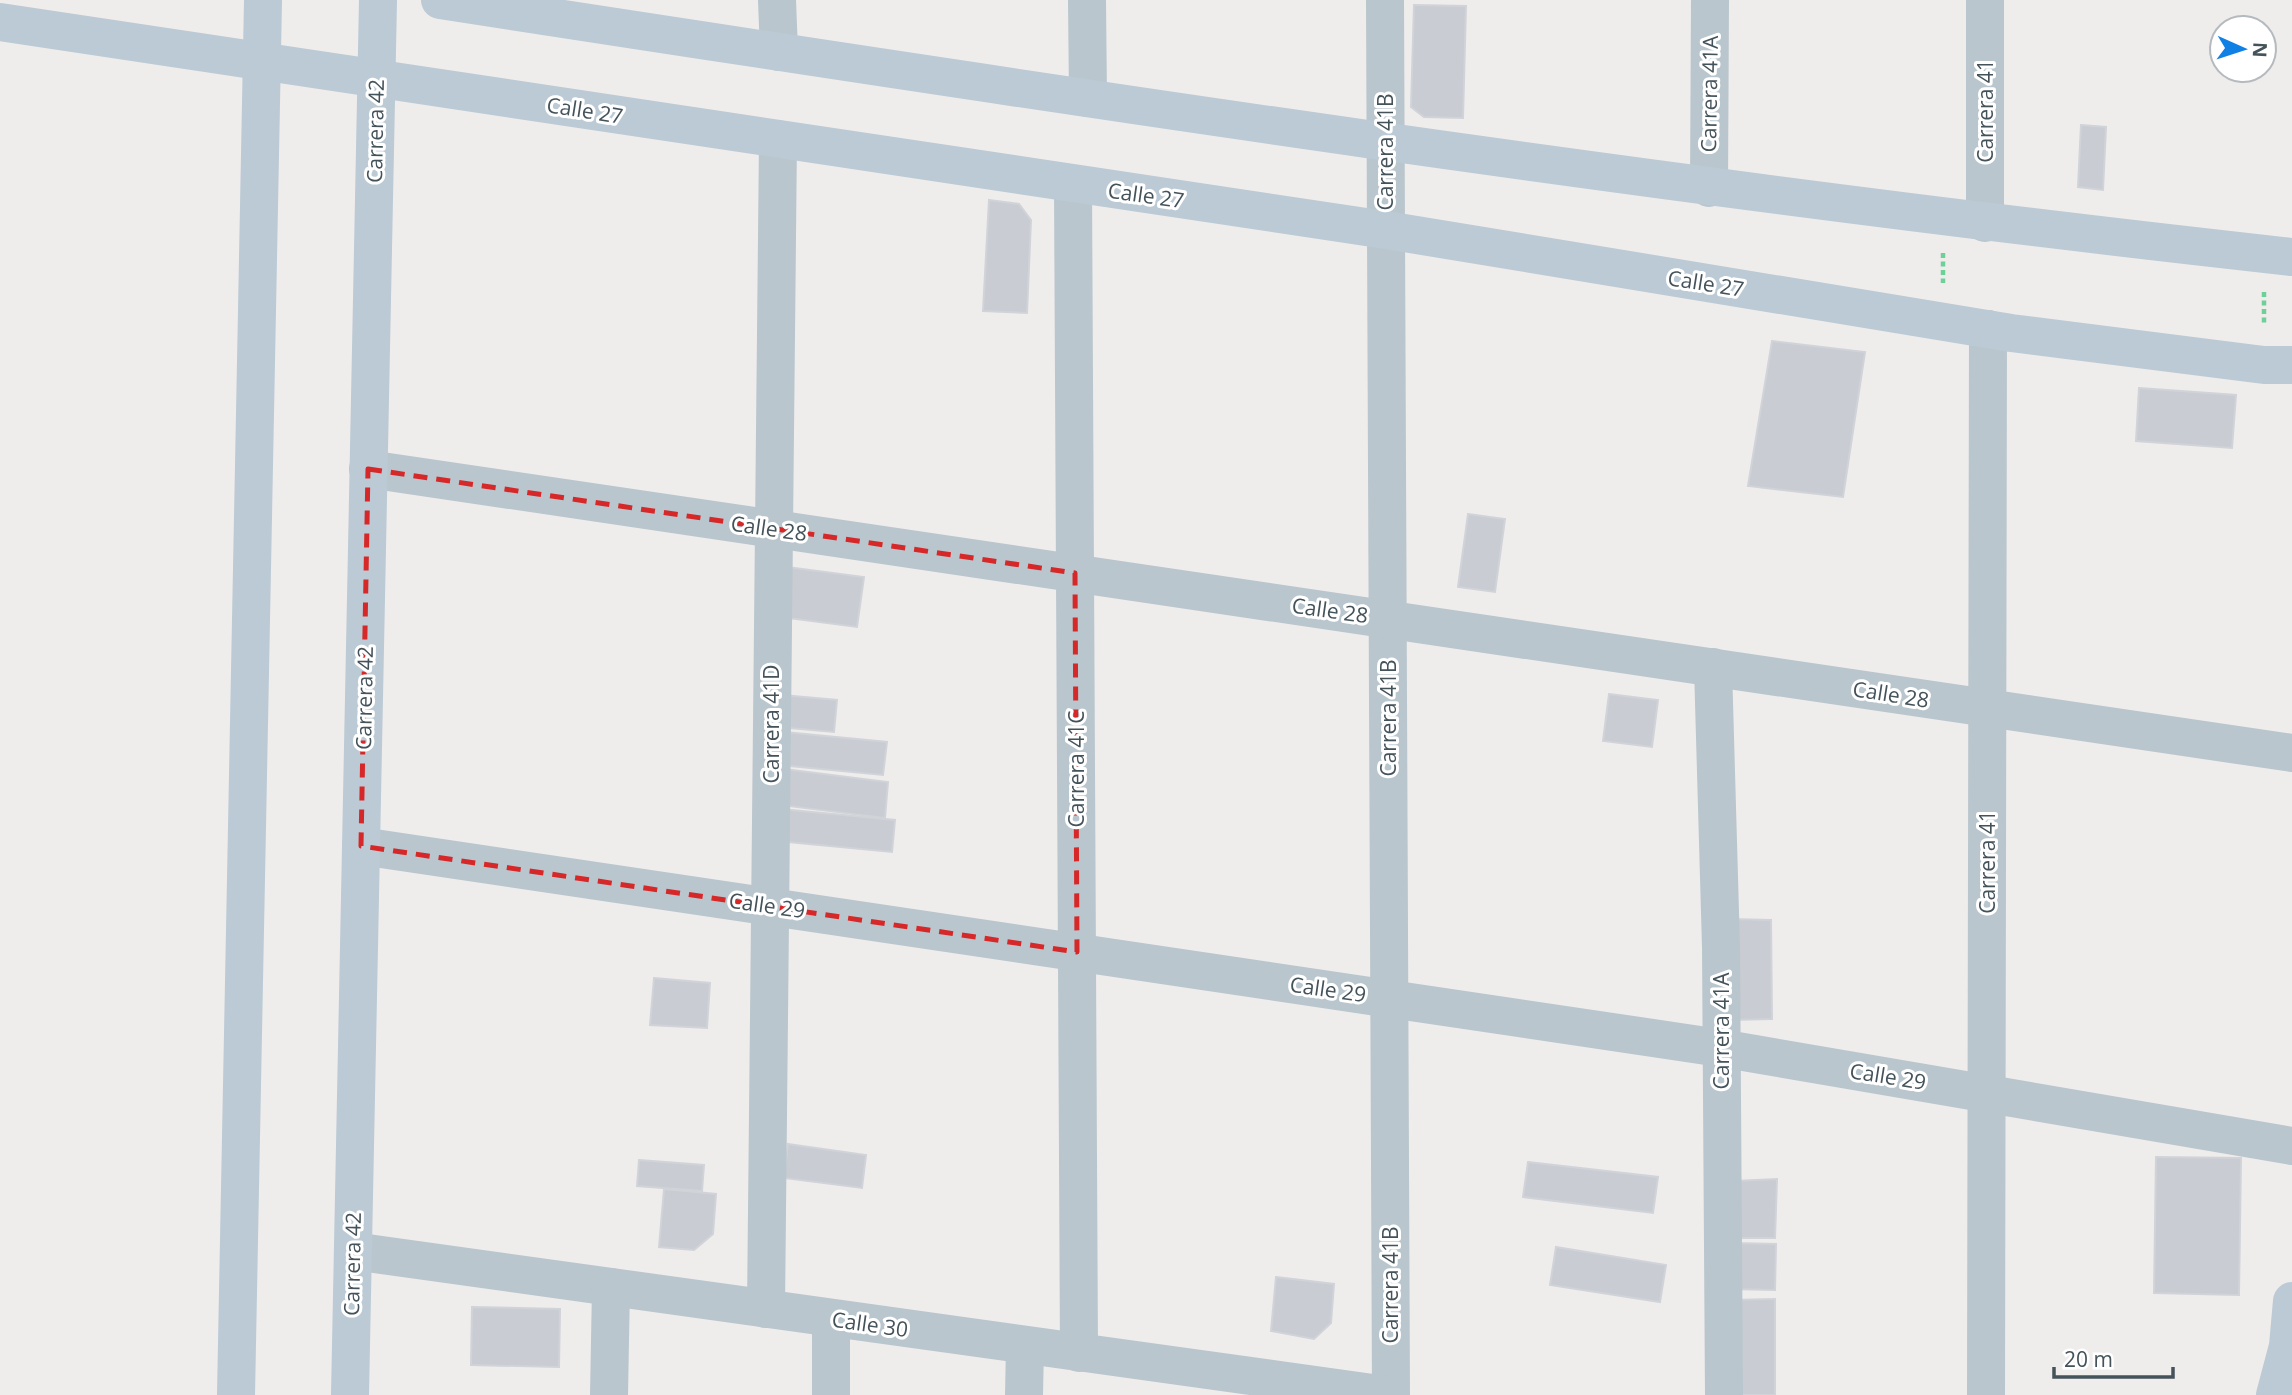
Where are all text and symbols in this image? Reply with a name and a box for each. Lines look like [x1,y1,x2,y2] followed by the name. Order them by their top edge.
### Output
[2208,14,2278,84] north arrow
[1694,35,1724,153] street label: Carrera 41A
[2247,41,2273,58] text: N
[1971,59,1999,163] street label: Carrera 41
[360,79,390,183] street label: Carrera 42
[545,90,625,130] street label: Calle 27
[1371,93,1399,211] street label: Carrera 41B
[1106,176,1186,214] street label: Calle 27
[1666,263,1746,303] street label: Calle 27
[729,509,809,547] street label: Calle 28
[1290,591,1370,629] street label: Calle 28
[349,646,379,750] street label: Carrera 42
[1374,659,1402,777] street label: Carrera 41B
[757,665,785,783] street label: Carrera 41D
[1851,674,1931,714] street label: Calle 28
[1062,711,1090,827] street label: Carrera 41C
[1973,810,2001,914] street label: Carrera 41
[727,886,807,924] street label: Calle 29
[1288,970,1368,1008] street label: Calle 29
[1707,972,1735,1089] street label: Carrera 41A
[1848,1056,1928,1096] street label: Calle 29
[337,1212,367,1316] street label: Carrera 42
[1376,1226,1404,1344] street label: Carrera 41B
[830,1305,910,1343] street label: Calle 30
[2054,1336,2173,1380] scale bar
[2064,1345,2113,1373] text: 20 m

